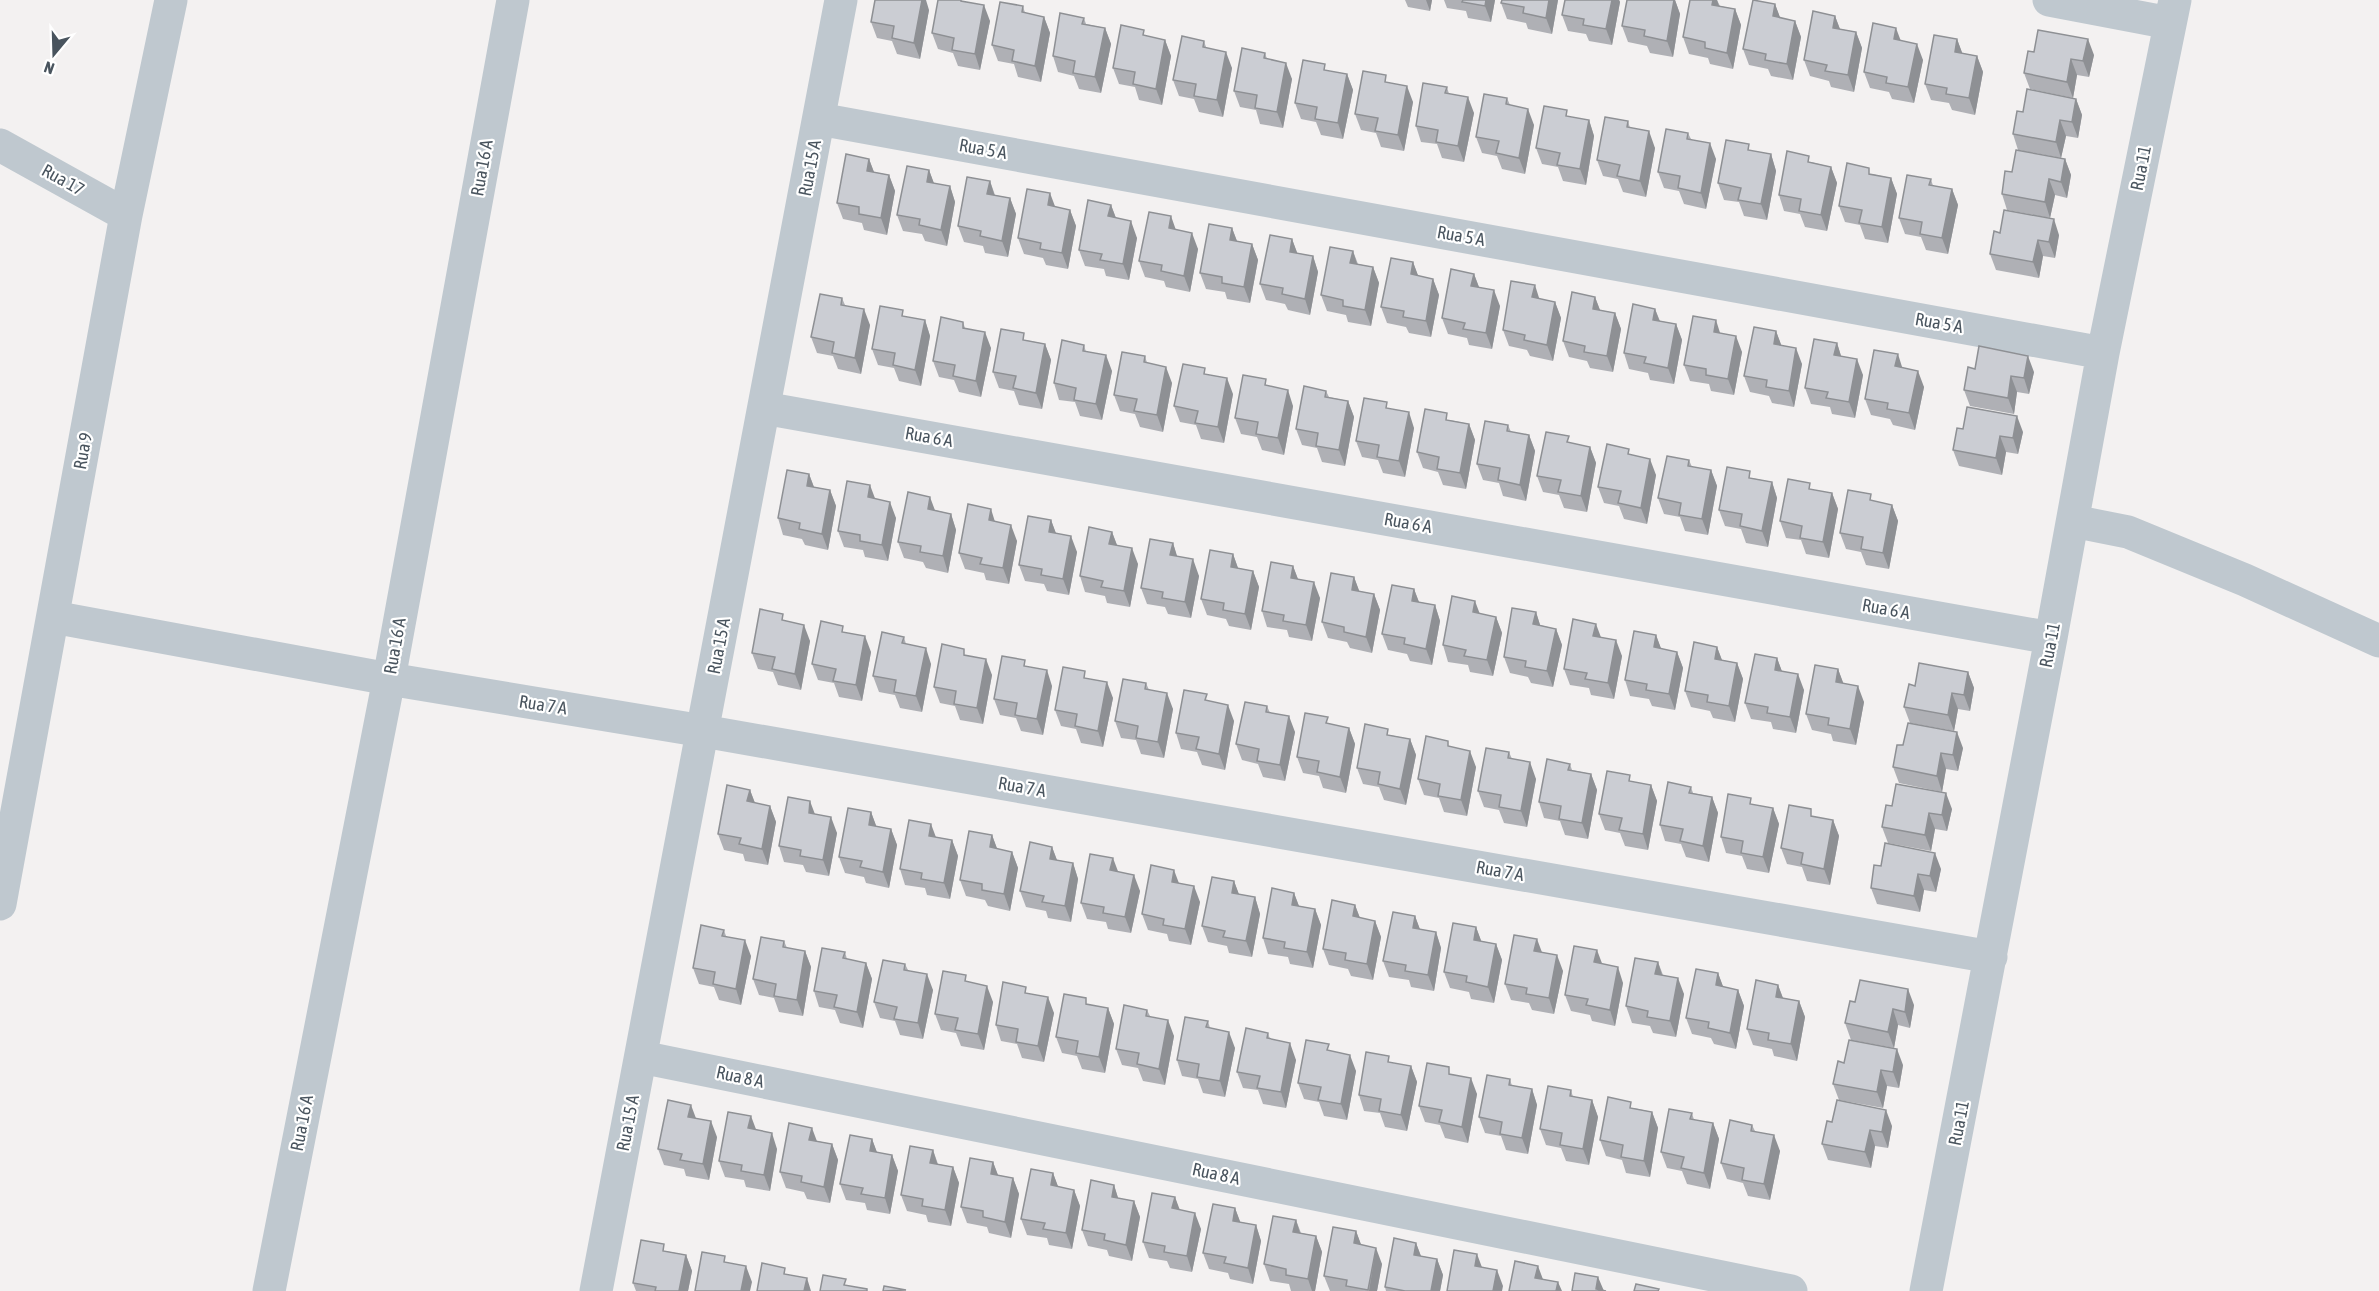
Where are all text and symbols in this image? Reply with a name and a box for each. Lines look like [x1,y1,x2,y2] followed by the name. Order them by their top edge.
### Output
[24,24,84,84] north arrow
[42,58,57,78] text: N
[957,134,1009,163] street label: Rua 5 A
[466,138,497,198] street label: Rua 16 A
[794,138,825,198] street label: Rua 15 A
[2126,144,2155,192] street label: Rua 11
[38,159,88,200] street label: Rua 17
[1435,221,1487,250] street label: Rua 5 A
[1913,308,1965,337] street label: Rua 5 A
[903,422,955,451] street label: Rua 6 A
[69,431,96,471] street label: Rua 9
[1382,508,1434,537] street label: Rua 6 A
[1860,594,1912,623] street label: Rua 6 A
[379,616,410,676] street label: Rua 16 A
[703,616,734,676] street label: Rua 15 A
[2035,621,2064,669] street label: Rua 11
[518,690,569,719] street label: Rua 7 A
[996,772,1048,801] street label: Rua 7 A
[1474,856,1526,885] street label: Rua 7 A
[714,1061,766,1092] street label: Rua 8 A
[286,1093,317,1153] street label: Rua 16 A
[612,1093,643,1153] street label: Rua 15 A
[1944,1099,1973,1147] street label: Rua 11
[1190,1158,1242,1189] street label: Rua 8 A

